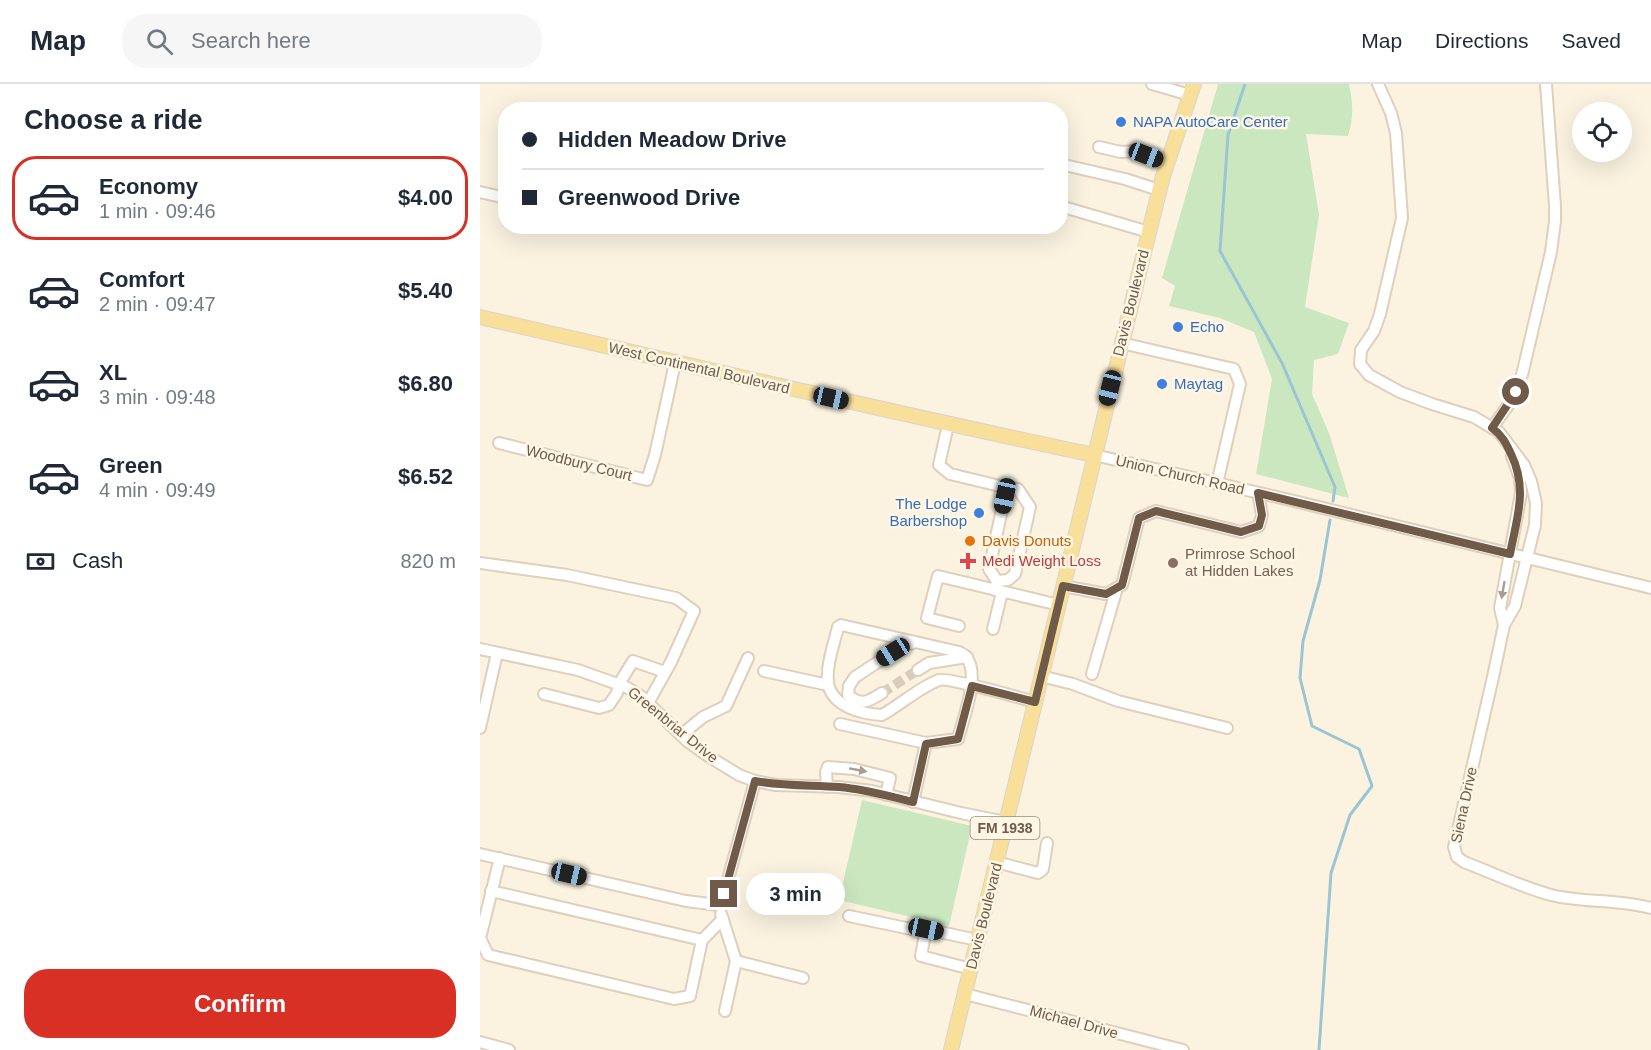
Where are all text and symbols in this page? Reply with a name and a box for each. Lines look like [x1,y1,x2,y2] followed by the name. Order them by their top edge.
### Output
[122,14,542,68] search box
[30,25,86,56] text: Map
[143,25,176,58] icon: search
[191,28,311,53] text: Search here
[1361,29,1402,52] text: Map
[1435,29,1528,52] text: Directions
[1561,29,1621,52] text: Saved
[1572,102,1632,162] map controls
[1572,102,1632,162] button: locate
[24,105,203,135] text: Choose a ride
[1133,113,1288,130] place label: NAPA AutoCare Center
[1114,115,1128,129] marker: NAPA AutoCare Center
[558,127,787,152] text: Hidden Meadow Drive
[1126,140,1166,170] car
[27,171,81,225] icon: car
[99,174,198,199] text: Economy
[398,185,453,210] text: $4.00
[558,185,740,210] text: Greenwood Drive
[99,200,216,222] text: 1 min · 09:46
[1109,248,1152,358] street label: Davis Boulevard
[27,264,81,318] icon: car
[99,267,185,292] text: Comfort
[398,278,453,303] text: $5.40
[99,293,216,315] text: 2 min · 09:47
[1190,318,1224,335] place label: Echo
[1171,320,1185,334] marker: Echo
[607,338,791,397] street label: West Continental Boulevard
[27,357,81,411] icon: car
[99,360,127,385] text: XL
[1097,368,1123,408] car
[398,371,453,396] text: $6.80
[1174,375,1223,392] place label: Maytag
[1155,377,1169,391] marker: Maytag
[1502,378,1529,405] route start
[811,385,851,411] car
[99,386,216,408] text: 3 min · 09:48
[524,441,635,484] street label: Woodbury Court
[27,450,81,504] icon: car
[1114,451,1246,498] street label: Union Church Road
[99,453,163,478] text: Green
[398,464,453,489] text: $6.52
[992,477,1018,515] car
[99,479,216,501] text: 4 min · 09:49
[889,495,967,529] place label: The Lodge Barbershop
[972,506,986,520] marker: The Lodge Barbershop
[982,532,1071,549] place label: Davis Donuts
[963,534,977,548] marker: Davis Donuts
[24,545,57,578] icon: cash
[1185,545,1295,579] place label: Primrose School at Hidden Lakes
[72,548,123,573] text: Cash
[400,550,456,572] text: 820 m
[959,552,977,570] marker: Medi Weight Loss
[982,552,1101,569] place label: Medi Weight Loss
[1166,556,1180,570] marker: Primrose School at Hidden Lakes
[1498,580,1507,599] one-way arrow
[873,635,913,669] car
[625,683,722,766] street label: Greenbriar Drive
[1447,765,1480,845] street label: Siena Drive
[849,766,868,775] one-way arrow
[970,817,1040,839] road number: FM 1938
[549,861,589,887] car
[962,861,1005,971] street label: Davis Boulevard
[745,873,844,915] callout: 3 min
[710,880,737,907] route end
[769,883,822,905] text: 3 min
[907,916,945,942] car
[24,969,456,1038] button: Confirm
[1028,1002,1120,1041] street label: Michael Drive

